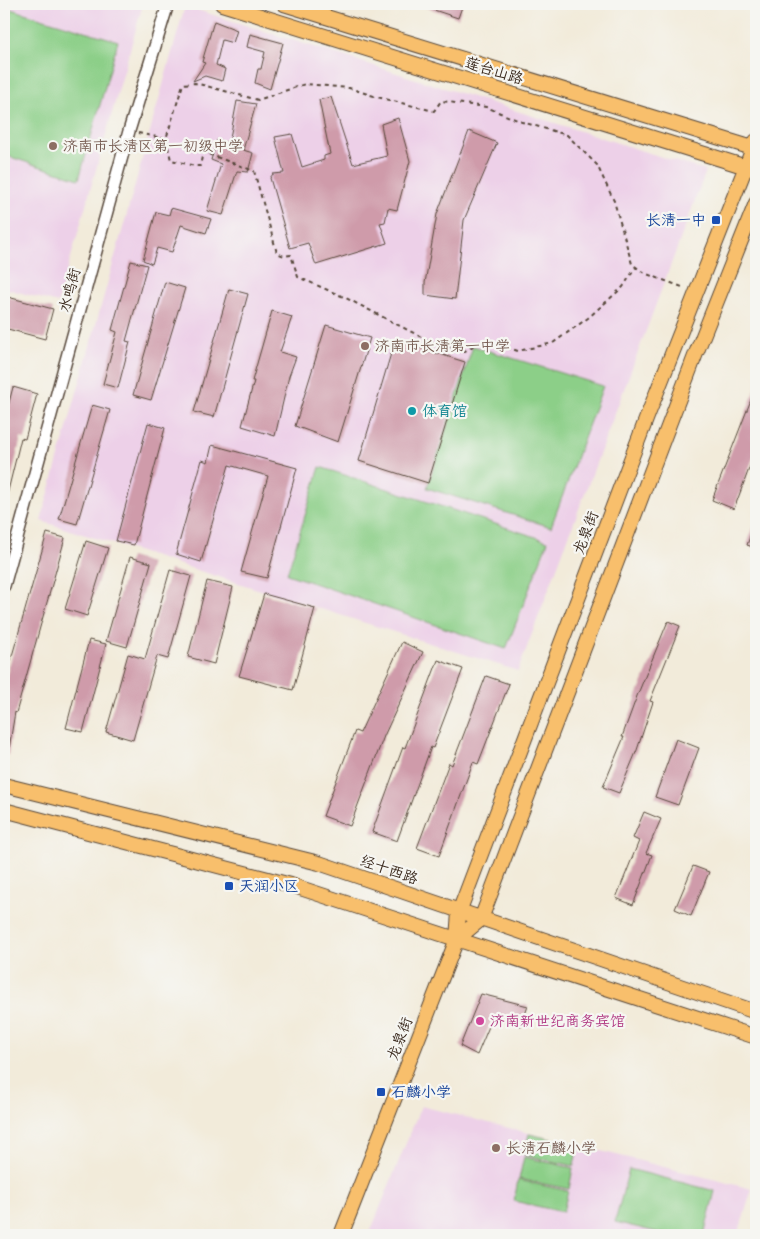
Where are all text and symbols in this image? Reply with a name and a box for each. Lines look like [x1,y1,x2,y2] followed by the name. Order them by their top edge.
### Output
[462,52,526,90] street label: 莲台山路
[63,136,243,157] place label: 济南市长清区第一初级中学
[47,140,59,152] marker: 济南市长清区第一初级中学
[646,210,706,231] place label: 长清一中
[710,214,722,226] marker: 长清一中
[54,266,86,314] street label: 水鸣街
[375,336,510,357] place label: 济南市长清第一中学
[359,340,371,352] marker: 济南市长清第一中学
[422,401,467,422] place label: 体育馆
[406,405,418,417] marker: 体育馆
[568,508,604,558] street label: 龙泉街
[357,850,421,890] street label: 经十西路
[239,876,299,897] place label: 天润小区
[223,880,235,892] marker: 天润小区
[490,1011,625,1032] place label: 济南新世纪商务宾馆
[382,1014,418,1064] street label: 龙泉街
[474,1015,486,1027] marker: 济南新世纪商务宾馆
[391,1082,451,1103] place label: 石麟小学
[375,1086,387,1098] marker: 石麟小学
[506,1138,596,1159] place label: 长清石麟小学
[490,1142,502,1154] marker: 长清石麟小学

